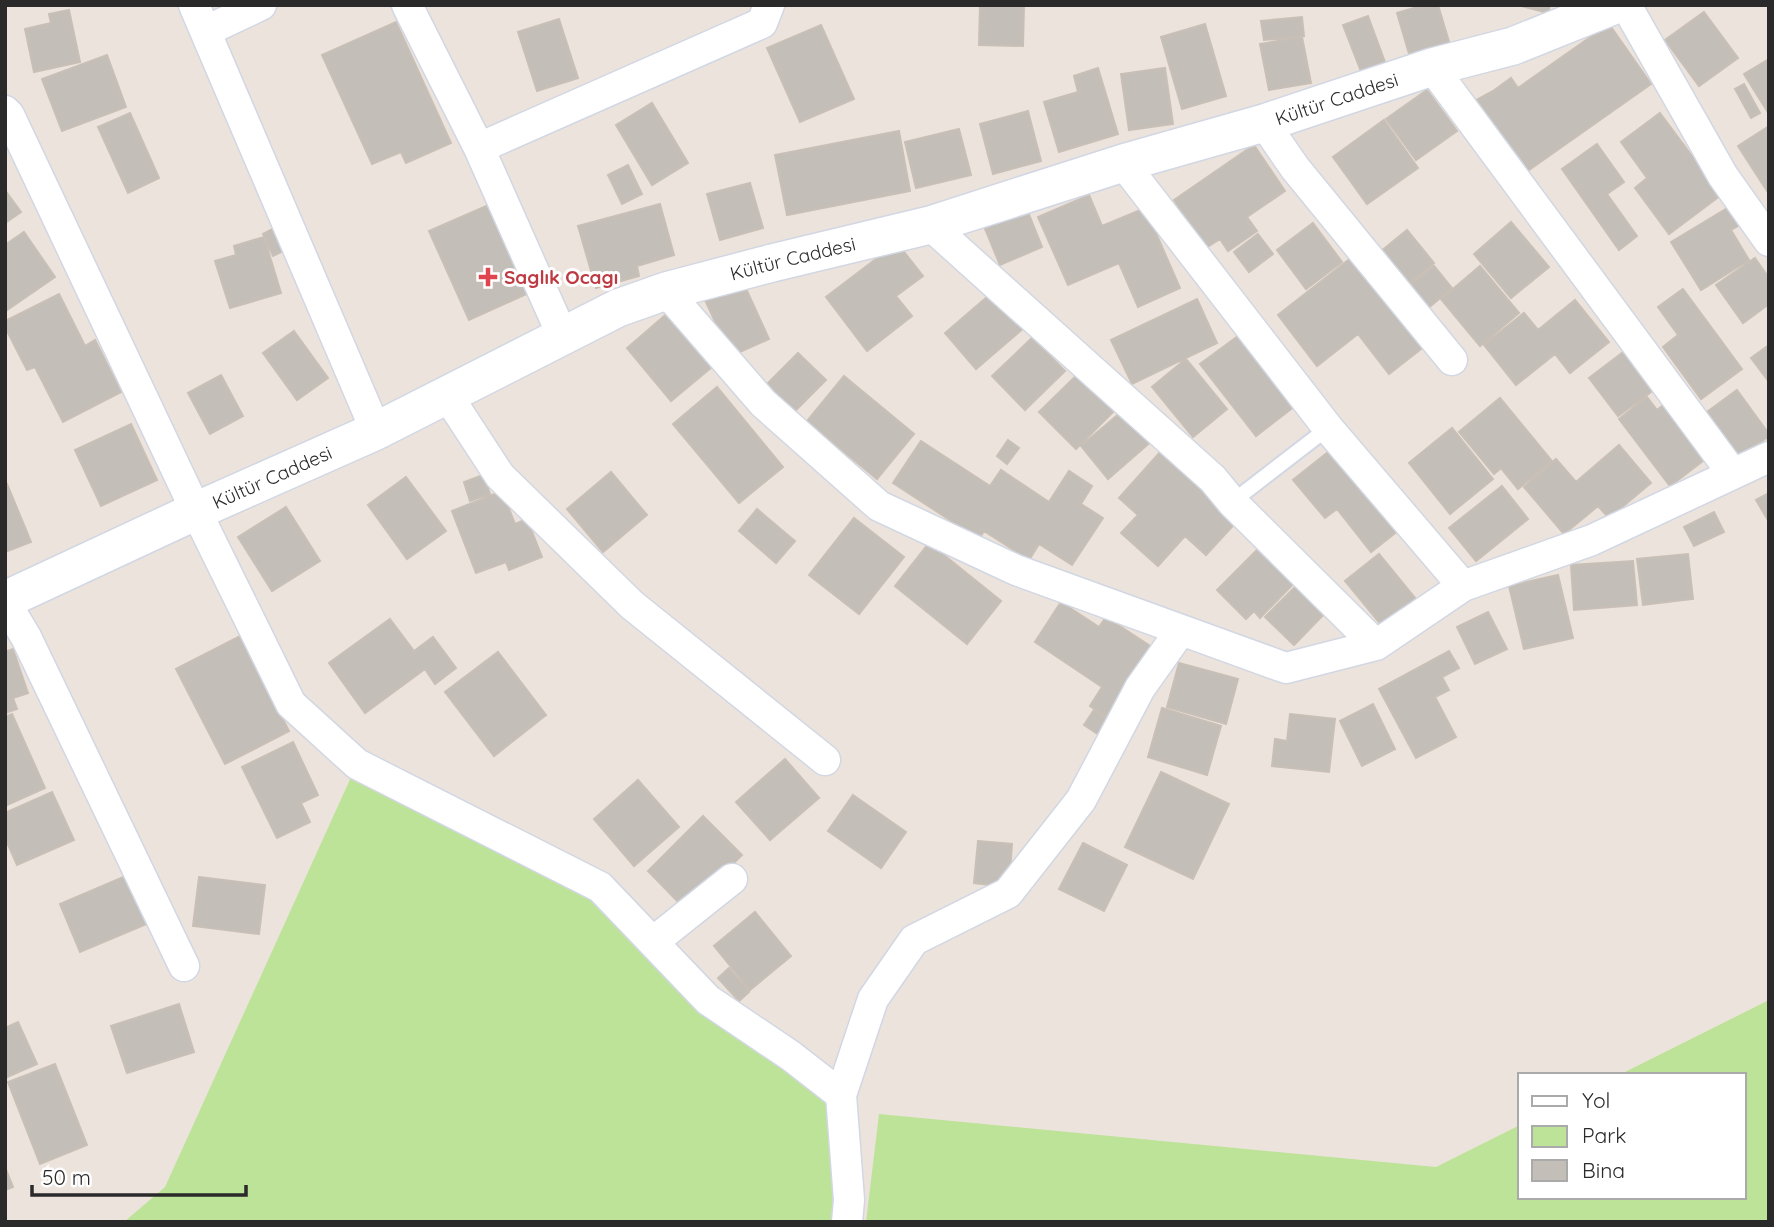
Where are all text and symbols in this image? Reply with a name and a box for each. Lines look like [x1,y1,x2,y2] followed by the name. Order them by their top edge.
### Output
[1272,67,1401,130] street label: Kültür Caddesi
[728,231,858,286] street label: Kültür Caddesi
[504,265,618,289] place label: Saglık Ocagı
[478,267,498,287] marker: Saglık Ocagı
[209,440,336,514] street label: Kültür Caddesi
[1518,1073,1746,1199] legend
[1582,1087,1610,1113] text: Yol
[1582,1122,1626,1148] text: Park
[32,1154,245,1198] scale bar
[1582,1157,1625,1183] text: Bina
[42,1164,91,1190] text: 50 m

